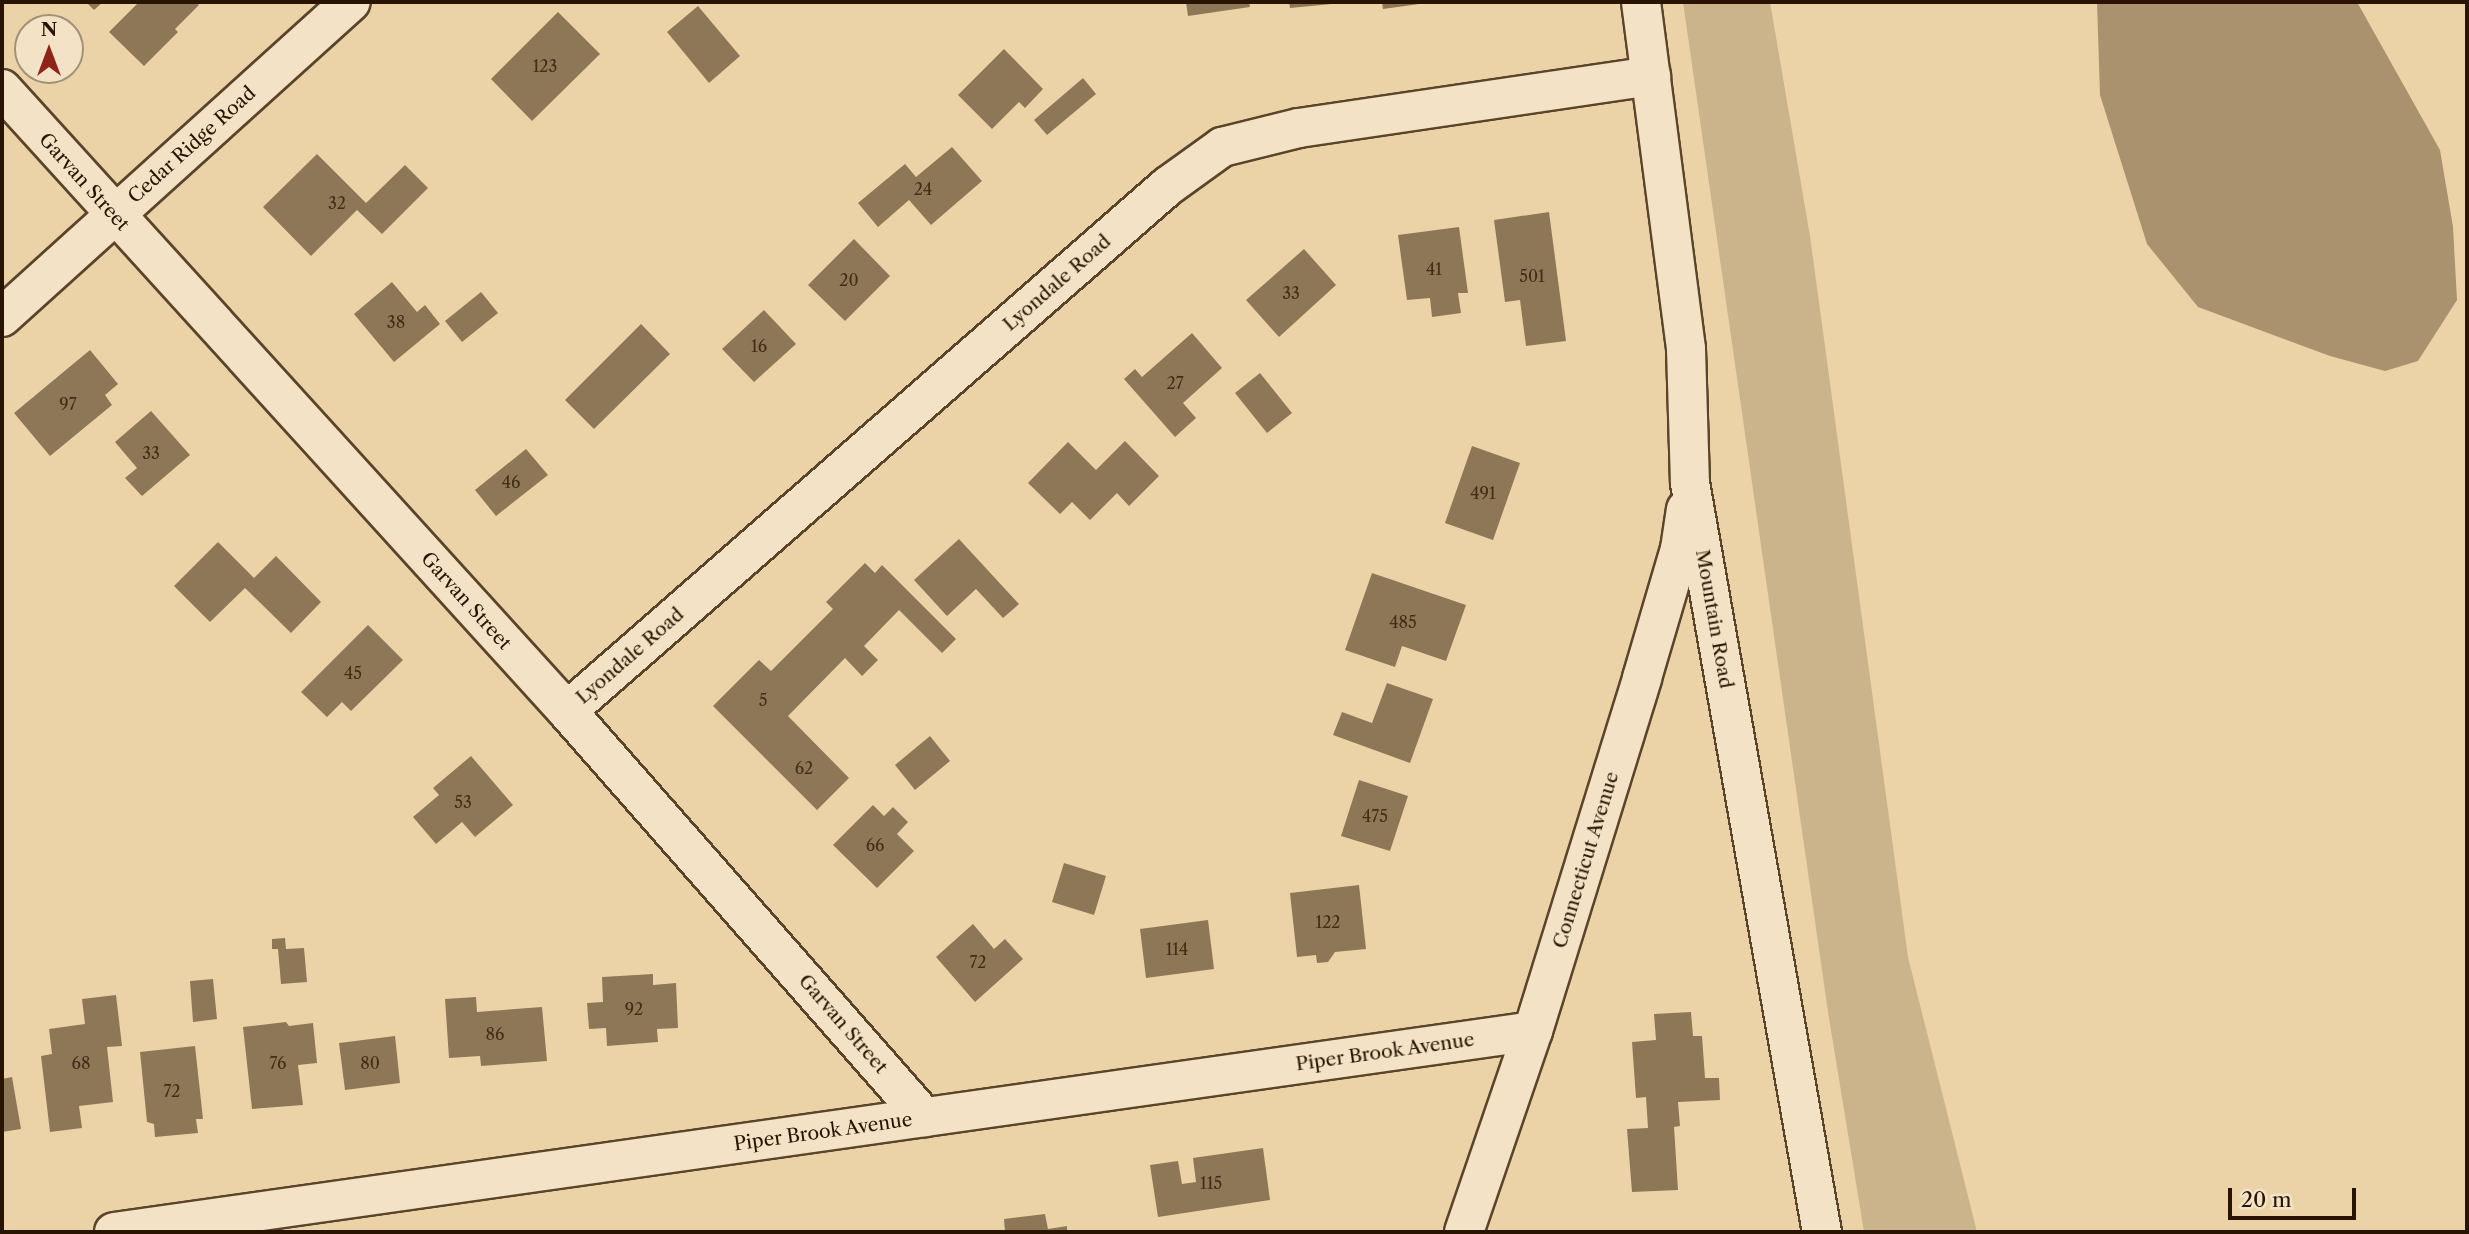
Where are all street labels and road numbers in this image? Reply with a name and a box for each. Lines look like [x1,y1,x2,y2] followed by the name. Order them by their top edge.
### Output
[124,82,260,208] street label: Cedar Ridge Road
[34,128,134,236] street label: Garvan Street
[999,230,1115,336] street label: Lyondale Road
[416,547,516,655] street label: Garvan Street
[1691,548,1737,690] street label: Mountain Road
[572,603,688,709] street label: Lyondale Road
[1548,769,1624,951] street label: Connecticut Avenue
[794,970,892,1078] street label: Garvan Street
[1294,1028,1476,1076] street label: Piper Brook Avenue
[732,1108,914,1156] street label: Piper Brook Avenue

